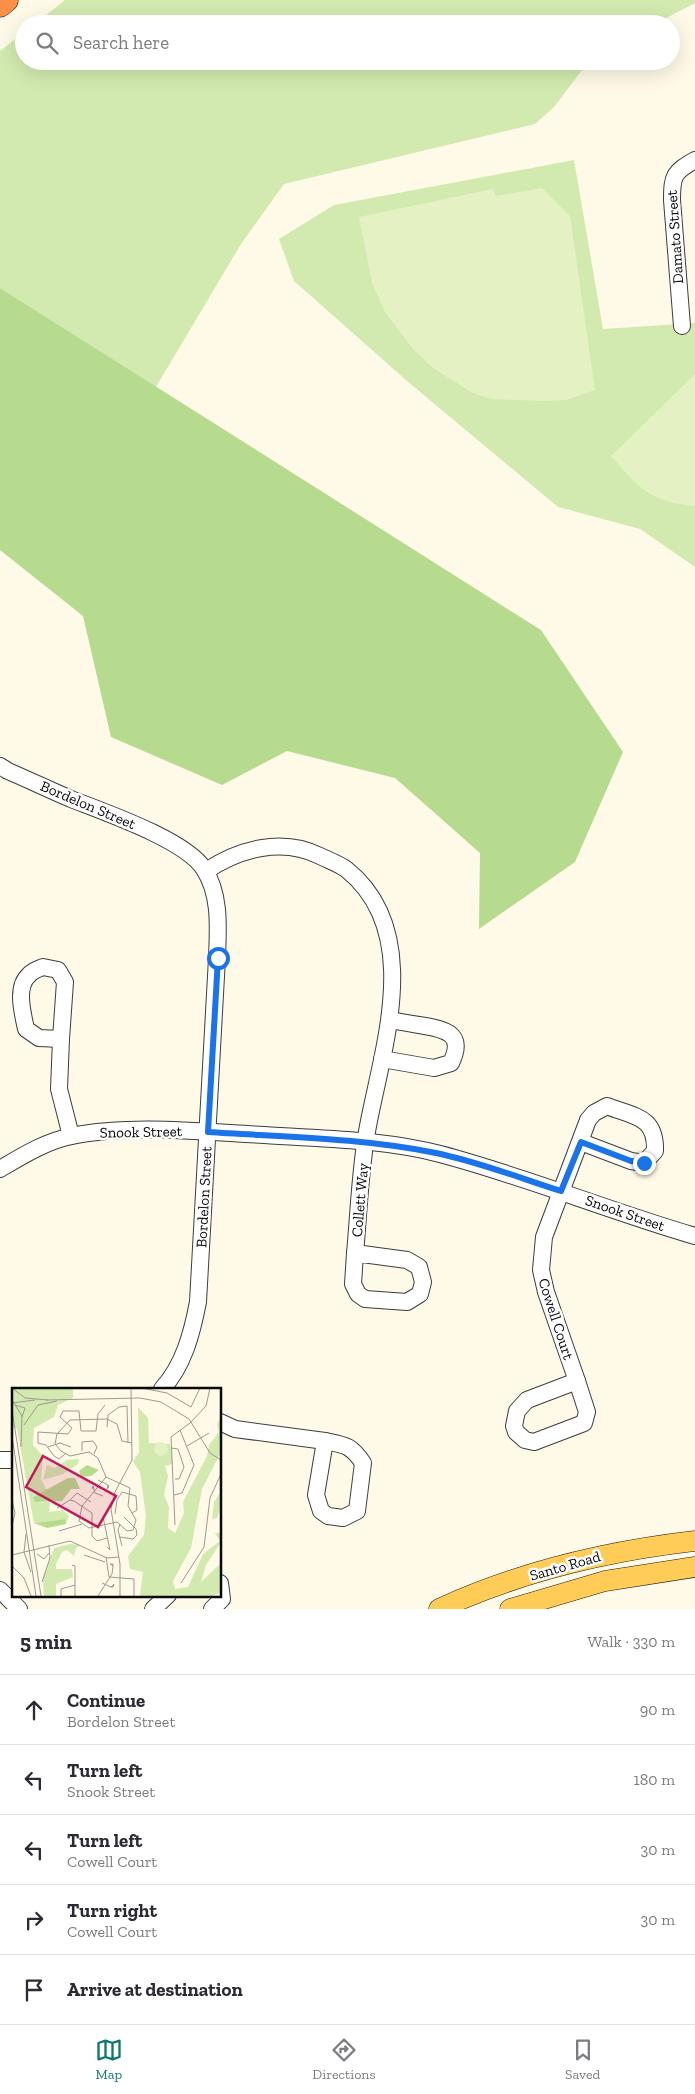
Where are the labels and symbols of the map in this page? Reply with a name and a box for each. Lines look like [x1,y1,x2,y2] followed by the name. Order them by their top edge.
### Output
[663,189,687,285] street label: Damato Street
[38,777,139,833] street label: Bordelon Street
[207,947,230,970] route start
[99,1122,183,1142] street label: Snook Street
[192,1145,216,1248] street label: Bordelon Street
[633,1152,656,1175] route end
[348,1162,372,1238] street label: Collett Way
[583,1191,667,1235] street label: Snook Street
[534,1276,578,1362] street label: Cowell Court
[12,1388,221,1596] inset map
[528,1547,603,1585] street label: Santo Road

